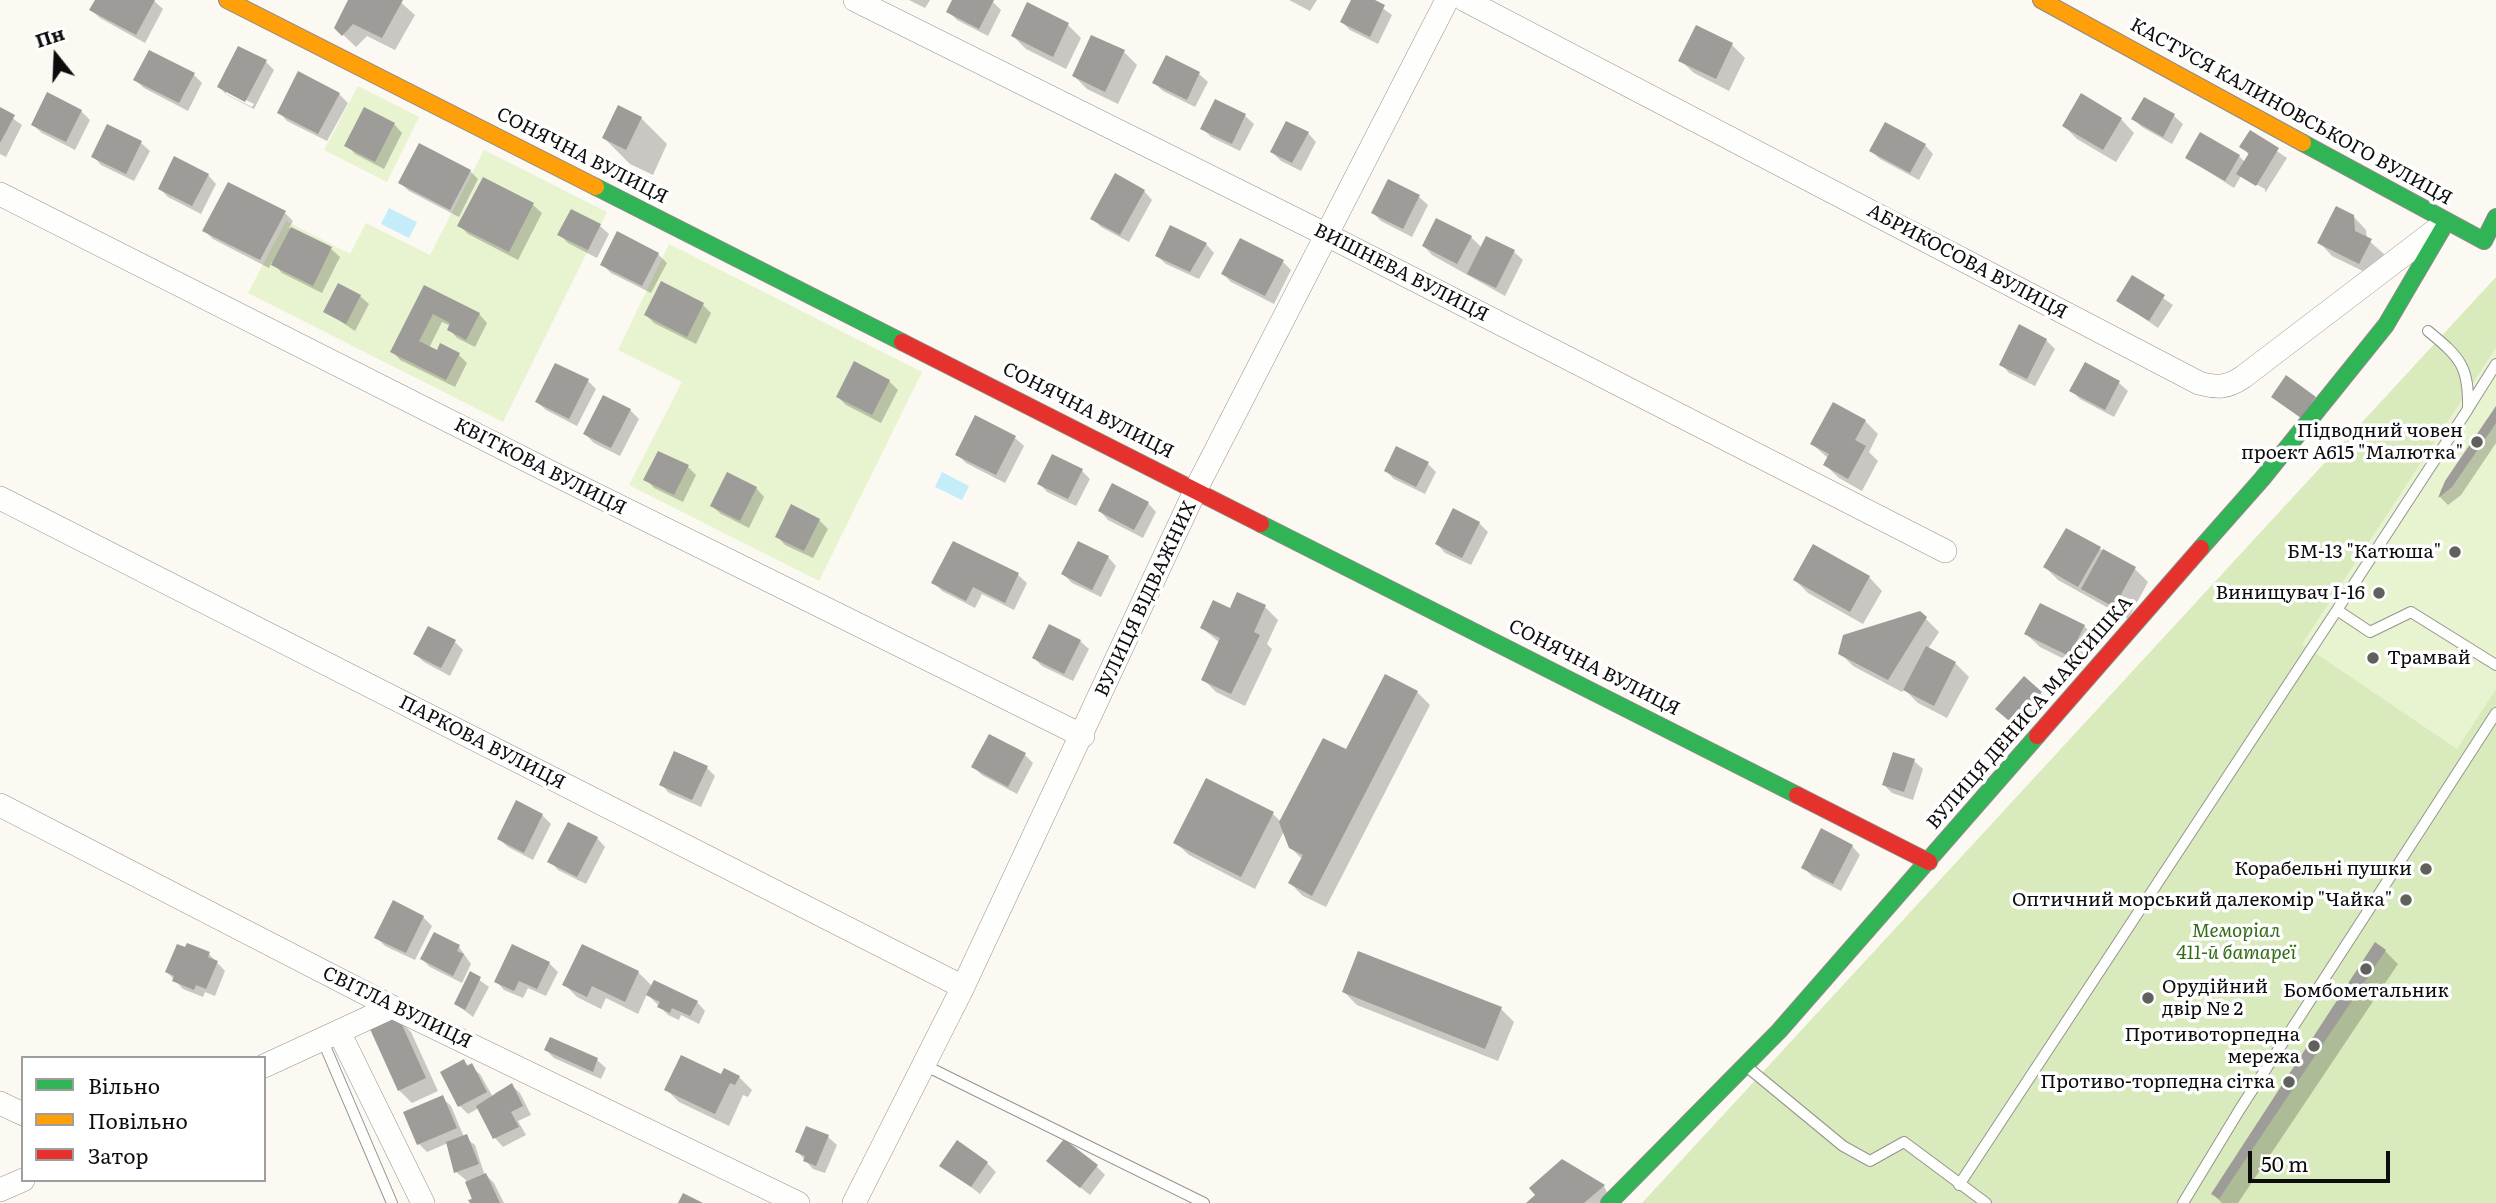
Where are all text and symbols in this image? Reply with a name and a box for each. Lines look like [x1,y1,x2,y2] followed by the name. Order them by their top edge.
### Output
[2126,14,2456,210] street label: КАСТУСЯ КАЛИНОВСЬКОГО ВУЛИЦЯ
[31,18,68,54] text: Пн
[21,21,91,91] north arrow
[493,103,671,209] street label: СОНЯЧНА ВУЛИЦЯ
[1863,199,2071,325] street label: АБРИКОСОВА ВУЛИЦЯ
[1310,219,1492,327] street label: ВИШНЕВА ВУЛИЦЯ
[999,358,1177,464] street label: СОНЯЧНА ВУЛИЦЯ
[450,414,630,520] street label: КВІТКОВА ВУЛИЦЯ
[2241,420,2463,464] place label: Підводний човен проект А615 "Малютка"
[2469,434,2485,450] marker: Підводний човен проект А615 "Малютка"
[1091,498,1201,700] street label: ВУЛИЦЯ ВІДВАЖНИХ
[2287,541,2441,563] place label: БМ-13 "Катюша"
[2447,544,2463,560] marker: БМ-13 "Катюша"
[2216,582,2365,604] place label: Винищувач І-16
[2371,585,2387,601] marker: Винищувач І-16
[1922,592,2138,834] street label: ВУЛИЦЯ ДЕНИСА МАКСИШКА
[1505,615,1683,721] street label: СОНЯЧНА ВУЛИЦЯ
[2387,647,2471,669] place label: Трамвай
[2365,650,2381,666] marker: Трамвай
[395,691,569,795] street label: ПАРКОВА ВУЛИЦЯ
[2234,858,2412,880] place label: Корабельні пушки
[2418,861,2434,877] marker: Корабельні пушки
[2012,889,2392,911] place label: Оптичний морський далекомір "Чайка"
[2398,892,2414,908] marker: Оптичний морський далекомір "Чайка"
[2176,920,2296,964] park label: Меморіал 411-й батареї
[2358,961,2374,977] marker: Бомбометальник
[319,962,475,1054] street label: СВІТЛА ВУЛИЦЯ
[2162,976,2268,1020] place label: Орудійний двір № 2
[2283,980,2449,1002] place label: Бомбометальник
[2140,990,2156,1006] marker: Орудійний двір № 2
[2124,1024,2300,1068] place label: Противоторпедна мережа
[2306,1038,2322,1054] marker: Противоторпедна мережа
[21,1056,266,1182] legend
[88,1069,160,1100] text: Вільно
[2040,1071,2275,1093] place label: Противо-торпедна сітка
[2281,1074,2297,1090] marker: Противо-торпедна сітка
[88,1104,188,1135] text: Повільно
[2251,1136,2393,1180] scale bar
[88,1139,148,1170] text: Затор
[2261,1147,2308,1178] text: 50 m

